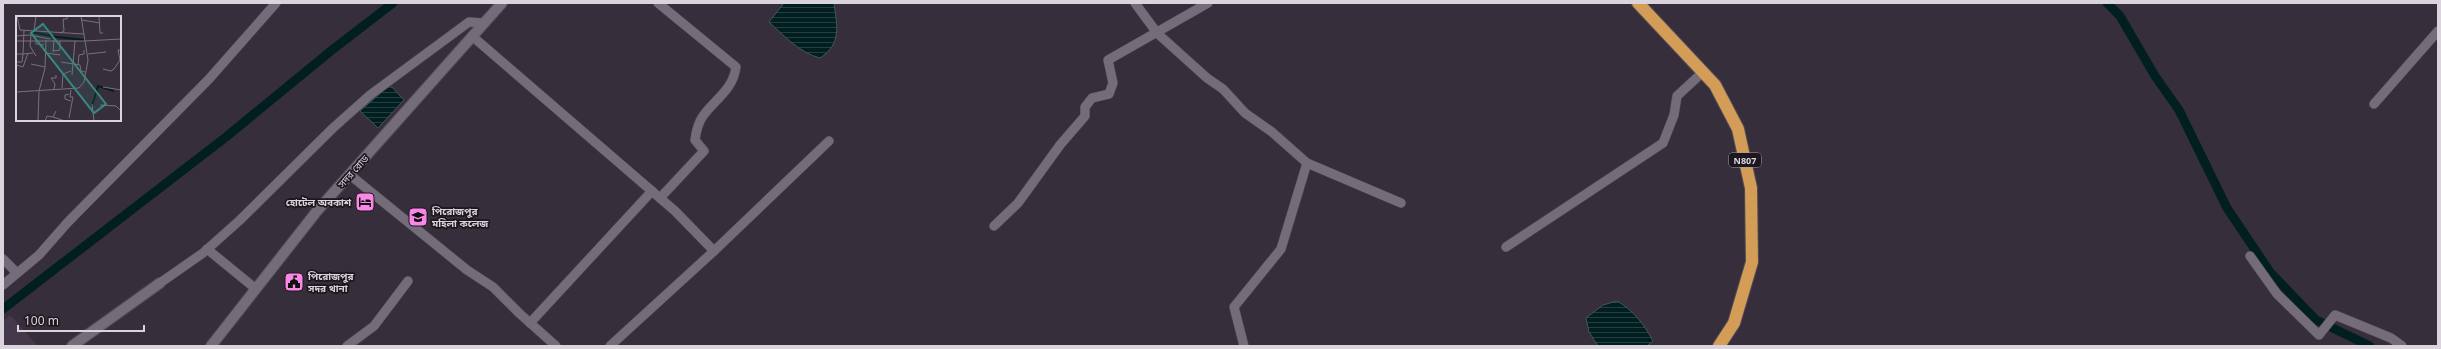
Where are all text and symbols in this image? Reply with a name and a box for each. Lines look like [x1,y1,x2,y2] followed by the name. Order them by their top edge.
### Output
[16,16,121,121] inset map
[334,151,372,191] street label: সদর রোড
[1729,153,1761,167] road number: N807
[354,191,376,213] hotel icon: হোটেল অবকাশ
[286,195,352,209] place label: হোটেল অবকাশ
[431,204,489,230] place label: পিরোজপুর মহিলা কলেজ
[407,206,429,228] school or university icon: পিরোজপুর মহিলা কলেজ
[307,269,355,295] place label: পিরোজপুর সদর থানা
[283,271,305,293] public building icon: পিরোজপুর সদর থানা
[18,307,144,333] scale bar
[24,312,59,329] text: 100 m

